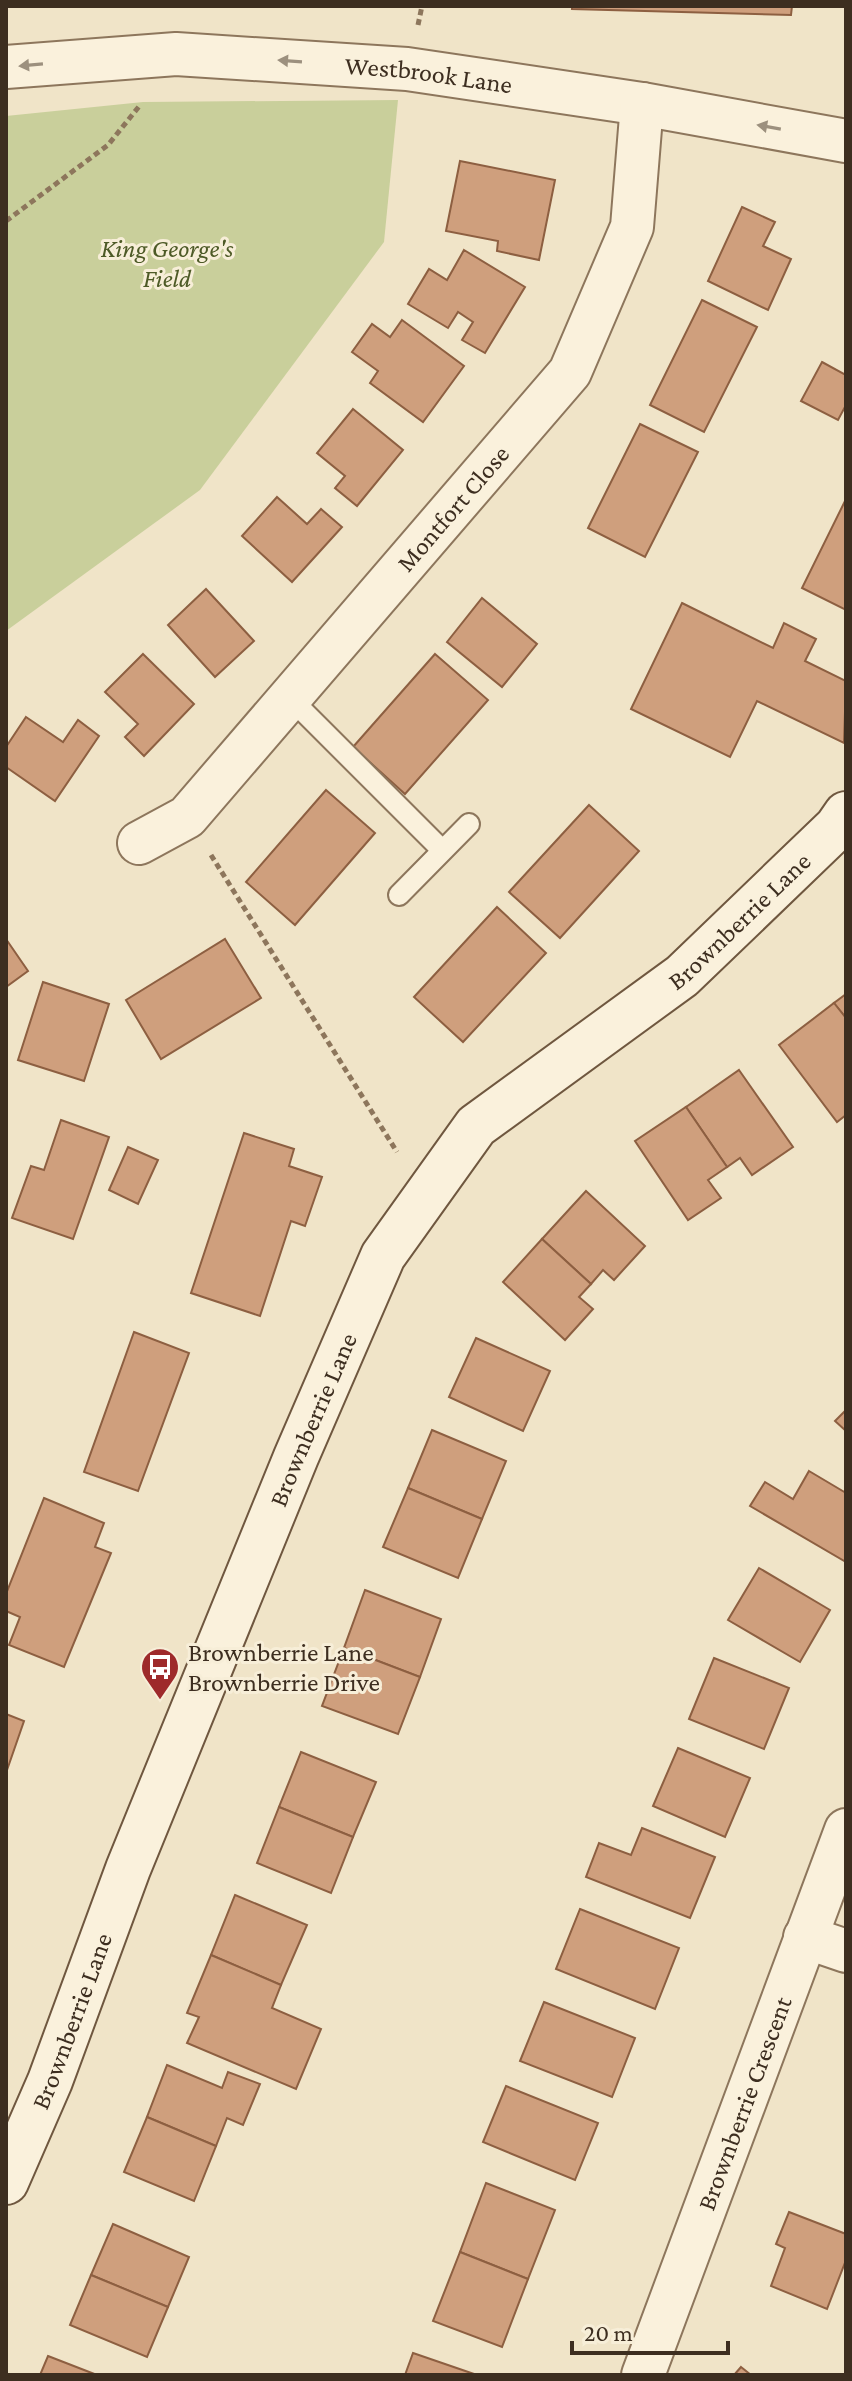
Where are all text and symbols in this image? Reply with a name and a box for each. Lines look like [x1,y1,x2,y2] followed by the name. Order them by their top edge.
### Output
[344,51,514,100] street label: Westbrook Lane
[277,54,302,67] one-way arrow
[18,59,43,72] one-way arrow
[756,121,781,133] one-way arrow
[101,234,233,293] park label: King George's Field
[391,440,515,578] street label: Montfort Close
[663,847,817,996] street label: Brownberrie Lane
[263,1329,363,1511] street label: Brownberrie Lane
[188,1638,380,1697] place label: Brownberrie Lane Brownberrie Drive
[139,1646,181,1701] bus stop icon: Brownberrie Lane Brownberrie Drive
[26,1929,118,2114] street label: Brownberrie Lane
[692,1992,798,2214] street label: Brownberrie Crescent
[572,2305,728,2355] scale bar
[584,2319,633,2346] text: 20 m

